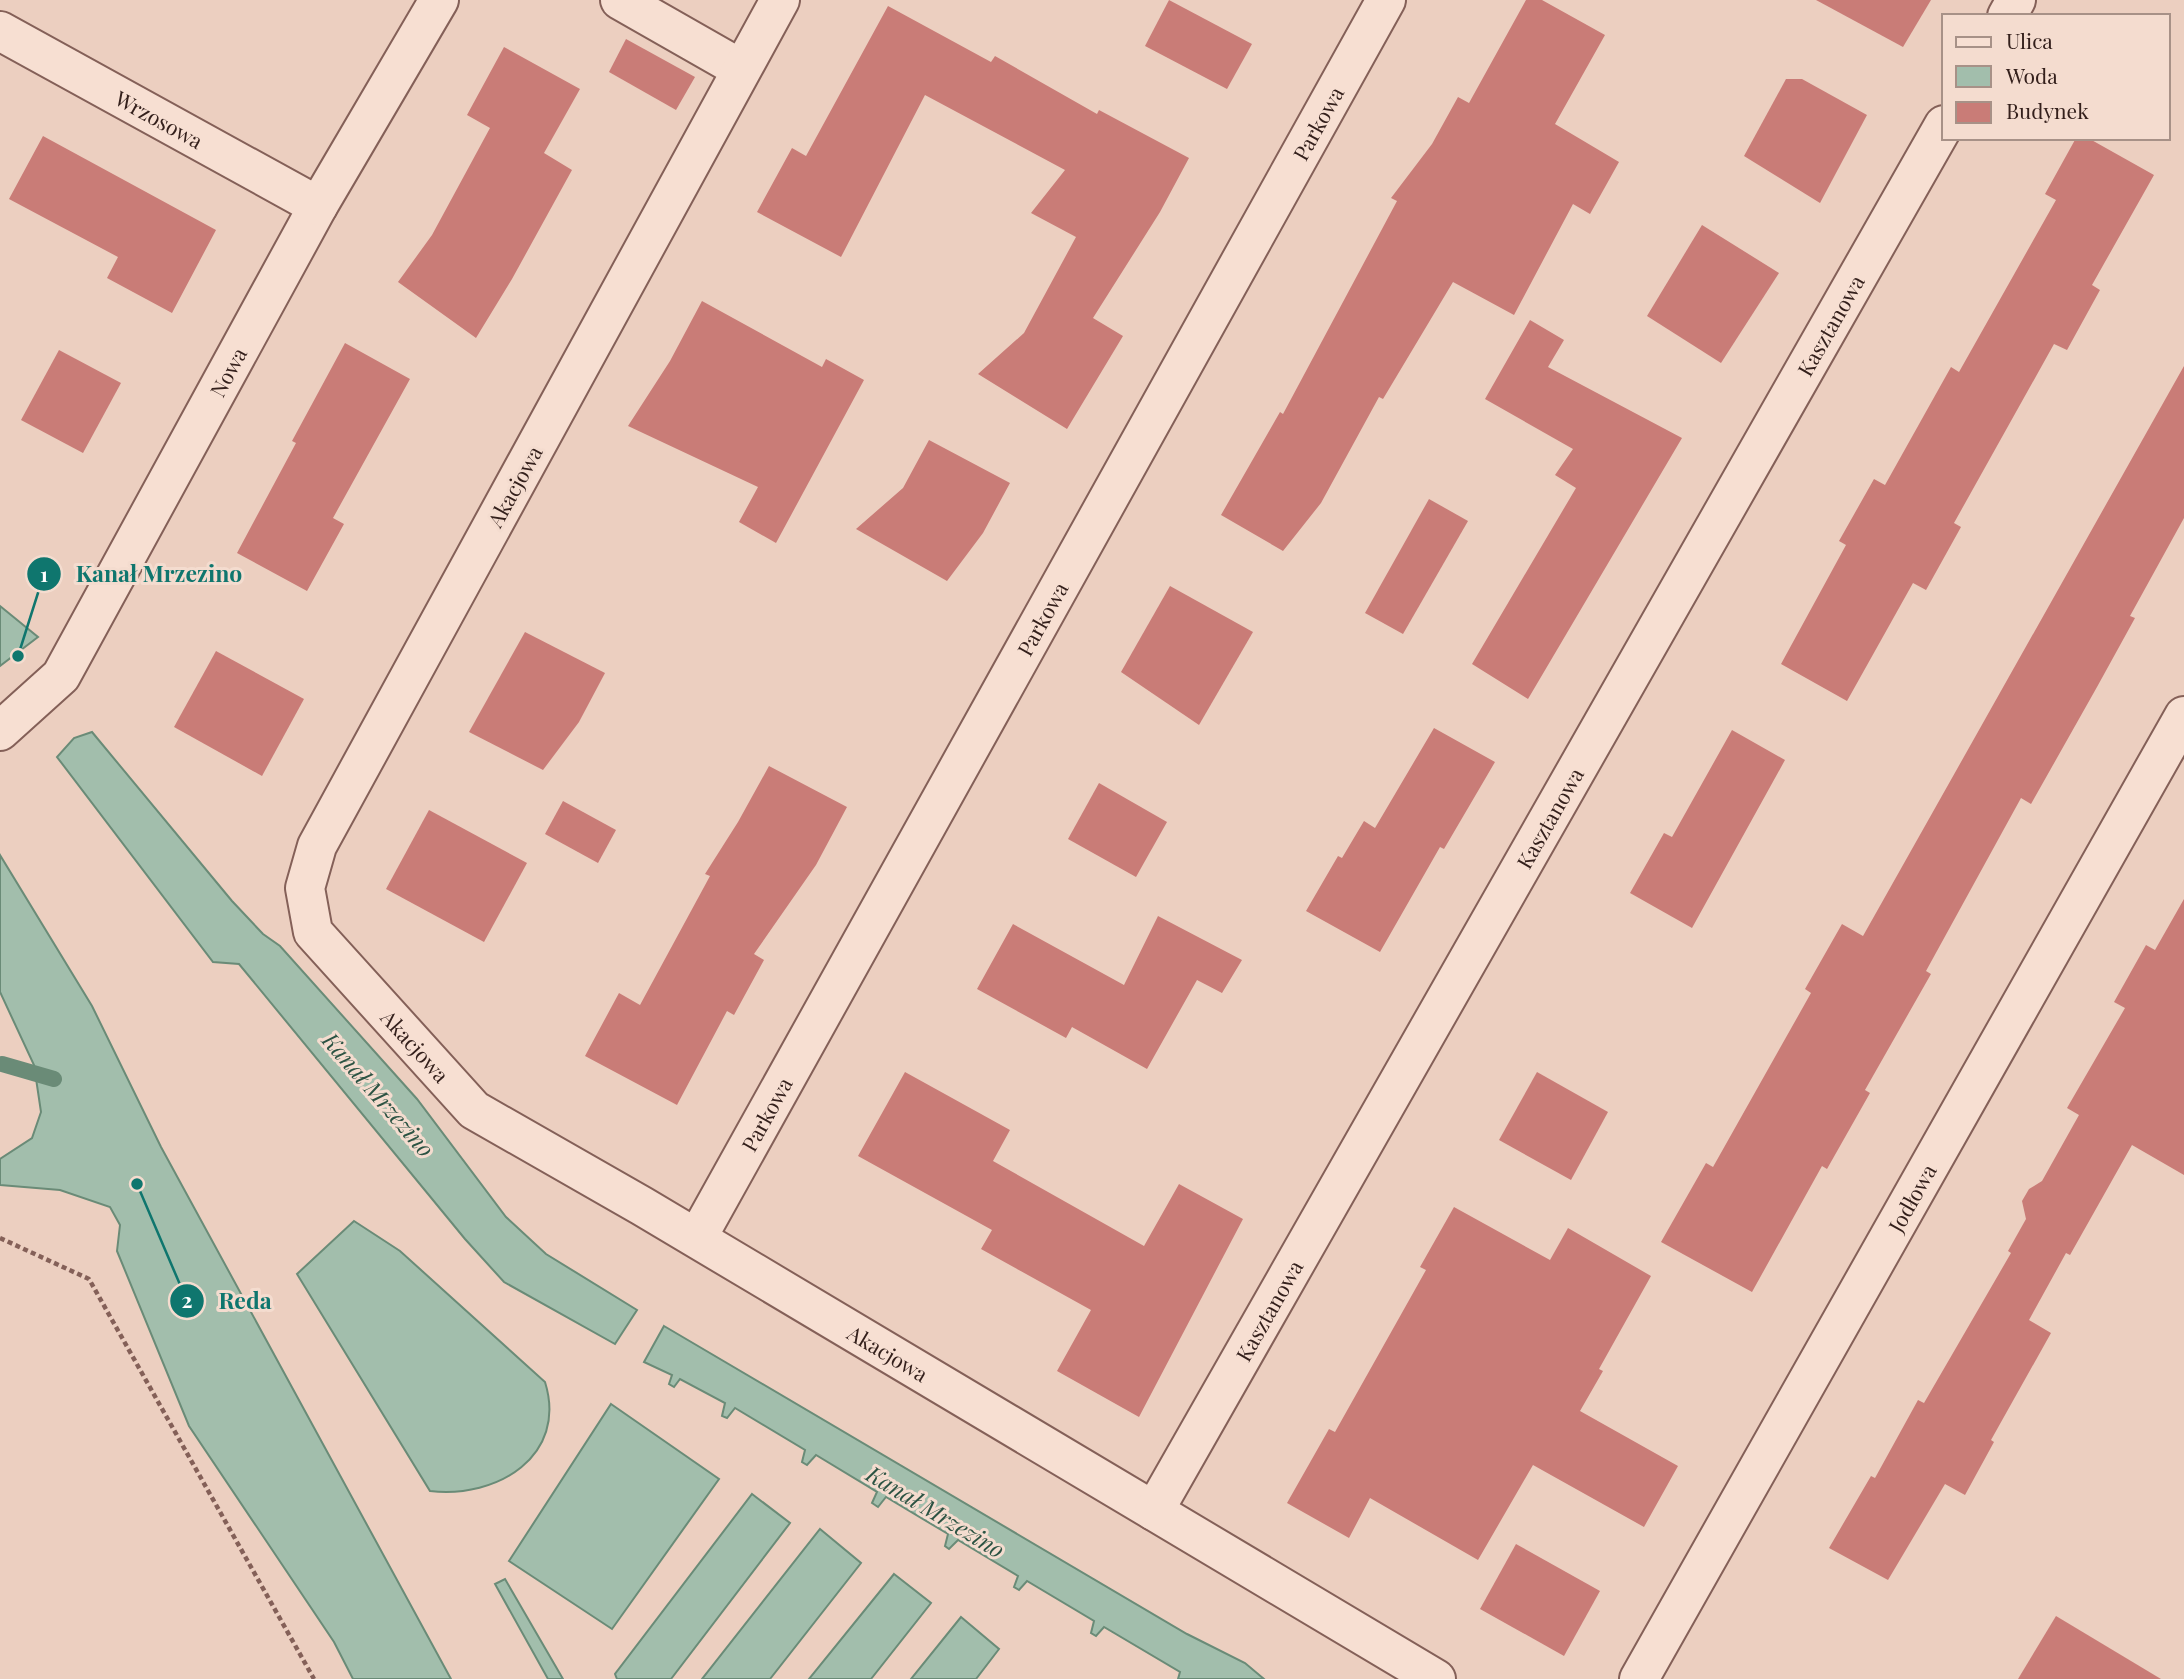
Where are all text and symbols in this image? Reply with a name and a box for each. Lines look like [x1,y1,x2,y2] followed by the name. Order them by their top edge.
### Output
[1942,14,2170,140] legend
[2006,26,2053,54] text: Ulica
[2005,61,2058,89] text: Woda
[1286,81,1350,165] street label: Parkowa
[110,83,209,154] street label: Wrzosowa
[2006,96,2089,124] text: Budynek
[1790,269,1870,381] street label: Kasztanowa
[203,342,253,401] street label: Nowa
[480,440,548,532] street label: Akacjowa
[27,552,256,596] callout: Kanał Mrzezino
[76,557,242,588] text: Kanał Mrzezino
[40,559,48,587] text: 1
[1010,576,1074,660] street label: Parkowa
[1509,762,1589,873] street label: Kasztanowa
[375,1003,456,1088] street label: Akacjowa
[315,1024,442,1163] water label: Kanał Mrzezino
[734,1072,798,1156] street label: Parkowa
[1881,1158,1942,1238] street label: Jodłowa
[1229,1254,1309,1366] street label: Kasztanowa
[170,1279,286,1323] callout: Reda
[218,1284,272,1315] text: Reda
[182,1285,193,1313] text: 2
[842,1317,934,1388] street label: Akacjowa
[860,1457,1011,1564] water label: Kanał Mrzezino

